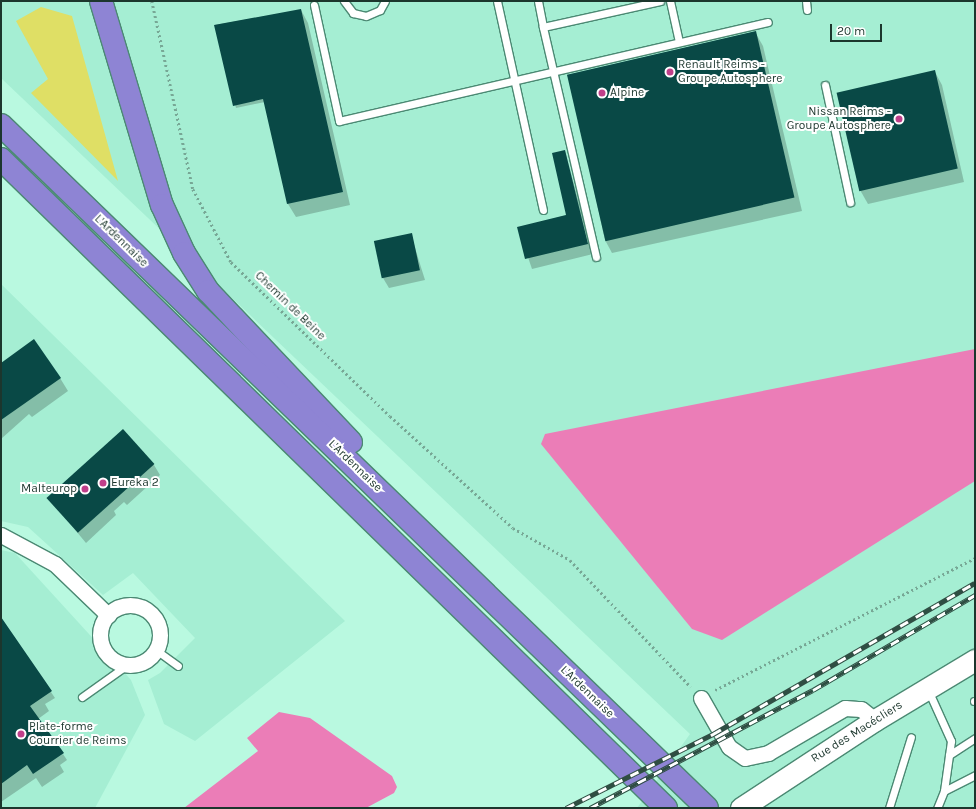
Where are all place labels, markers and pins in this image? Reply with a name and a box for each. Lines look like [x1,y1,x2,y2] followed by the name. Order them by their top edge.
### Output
[678,58,782,86] place label: Renault Reims - Groupe Autosphere
[665,67,675,77] marker: Renault Reims - Groupe Autosphere
[610,86,644,100] place label: Alpine
[597,88,607,98] marker: Alpine
[787,105,891,133] place label: Nissan Reims - Groupe Autosphere
[894,114,904,124] marker: Nissan Reims - Groupe Autosphere
[111,476,159,490] place label: Eureka 2
[98,478,108,488] marker: Eureka 2
[21,482,77,496] place label: Malteurop
[80,484,90,494] marker: Malteurop
[29,720,127,748] place label: Plate-forme Courrier de Reims
[16,729,26,739] marker: Plate-forme Courrier de Reims

